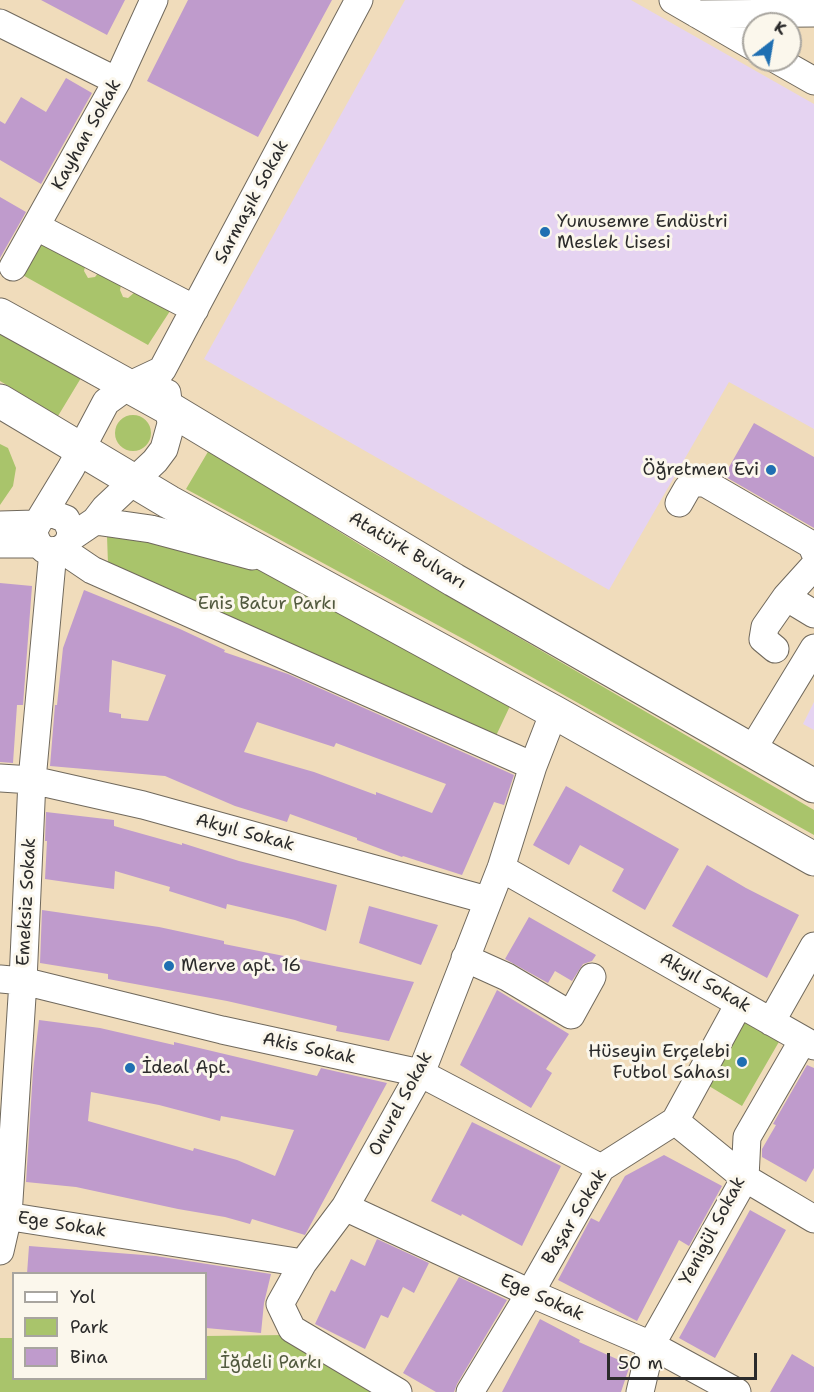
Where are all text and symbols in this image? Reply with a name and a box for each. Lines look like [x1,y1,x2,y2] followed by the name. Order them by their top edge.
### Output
[742,12,802,72] north arrow
[770,16,791,40] text: K
[48,76,126,194] street label: Kayhan Sokak
[210,136,294,268] street label: Sarmaşık Sokak
[557,211,728,254] place label: Yunusemre Endüstri Meslek Lisesi
[538,225,552,239] marker: Yunusemre Endüstri Meslek Lisesi
[643,459,759,481] place label: Öğretmen Evi
[764,463,778,477] marker: Öğretmen Evi
[344,508,470,594] street label: Atatürk Bulvarı
[198,593,336,615] park label: Enis Batur Parkı
[193,809,297,857] street label: Akyıl Sokak
[13,837,41,967] street label: Emeksiz Sokak
[656,948,754,1018] street label: Akyıl Sokak
[181,955,301,977] place label: Merve apt. 16
[162,959,176,973] marker: Merve apt. 16
[260,1029,358,1069] street label: Akis Sokak
[588,1041,730,1084] place label: Hüseyin Erçelebi Futbol Sahası
[364,1048,438,1160] street label: Onurel Sokak
[735,1055,749,1069] marker: Hüseyin Erçelebi Futbol Sahası
[142,1057,230,1079] place label: İdeal Apt.
[123,1061,137,1075] marker: İdeal Apt.
[538,1165,612,1269] street label: Başar Sokak
[675,1173,751,1289] street label: Yenigül Sokak
[16,1207,108,1243] street label: Ege Sokak
[497,1270,587,1326] street label: Ege Sokak
[12,1272,207,1380] legend
[70,1285,95,1309] text: Yol
[70,1315,109,1339] text: Park
[610,1341,760,1379] scale bar
[70,1345,108,1369] text: Bina
[618,1351,663,1375] text: 50 m
[220,1352,322,1374] park label: İğdeli Parkı

